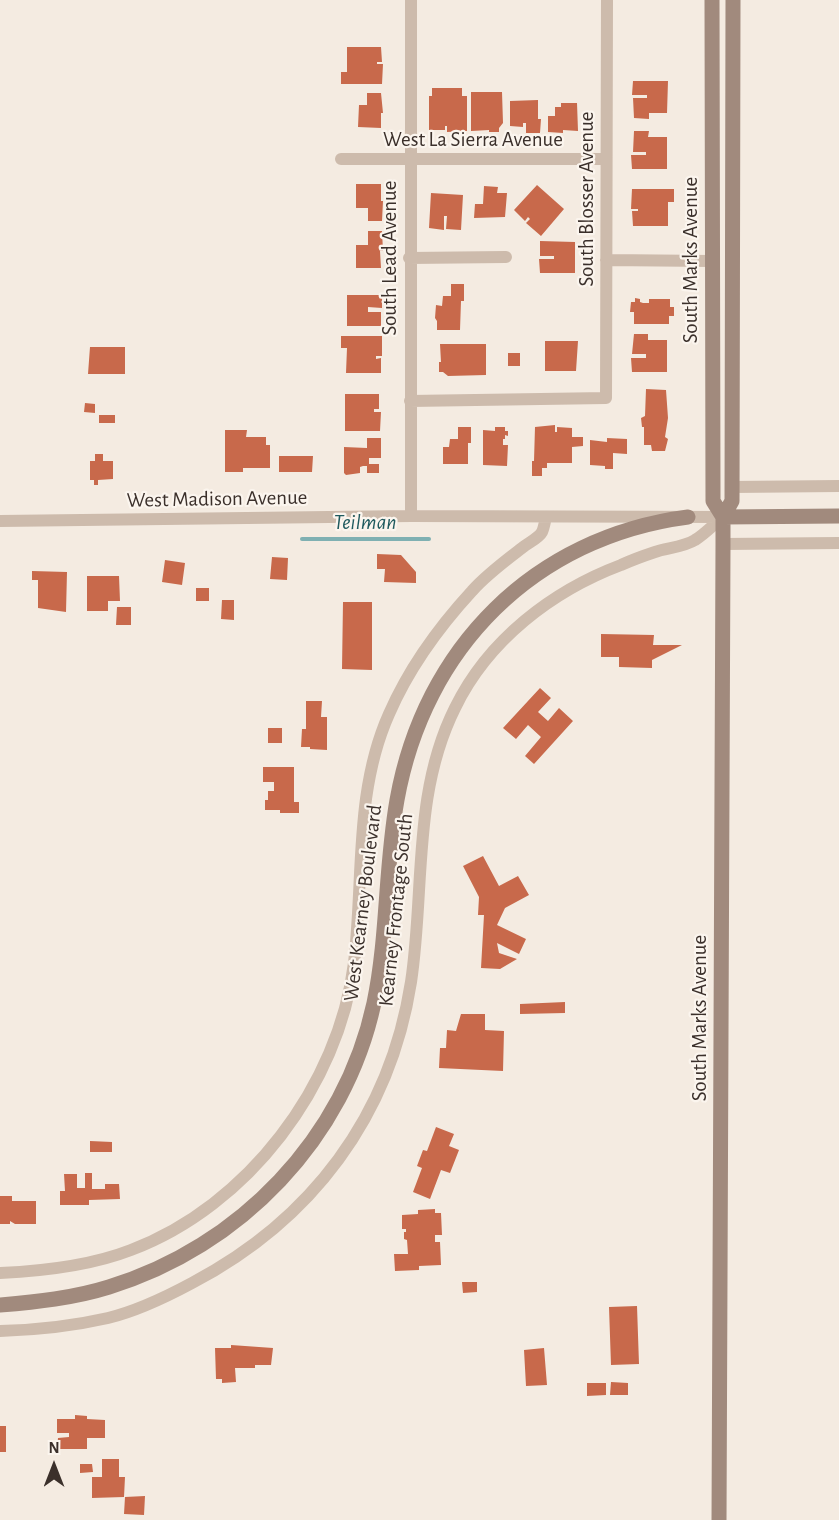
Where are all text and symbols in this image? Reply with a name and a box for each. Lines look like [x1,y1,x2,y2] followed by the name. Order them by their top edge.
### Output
[574,111,600,287] street label: South Blosser Avenue
[383,127,563,153] street label: West La Sierra Avenue
[678,177,704,343] street label: South Marks Avenue
[377,181,403,335] street label: South Lead Avenue
[126,485,308,513] street label: West Madison Avenue
[333,509,397,535] water label: Teilman
[338,803,388,1003] street label: West Kearney Boulevard
[373,812,419,1008] street label: Kearney Frontage South
[687,935,713,1101] street label: South Marks Avenue
[24,1436,84,1496] north arrow
[48,1440,60,1456] text: N

